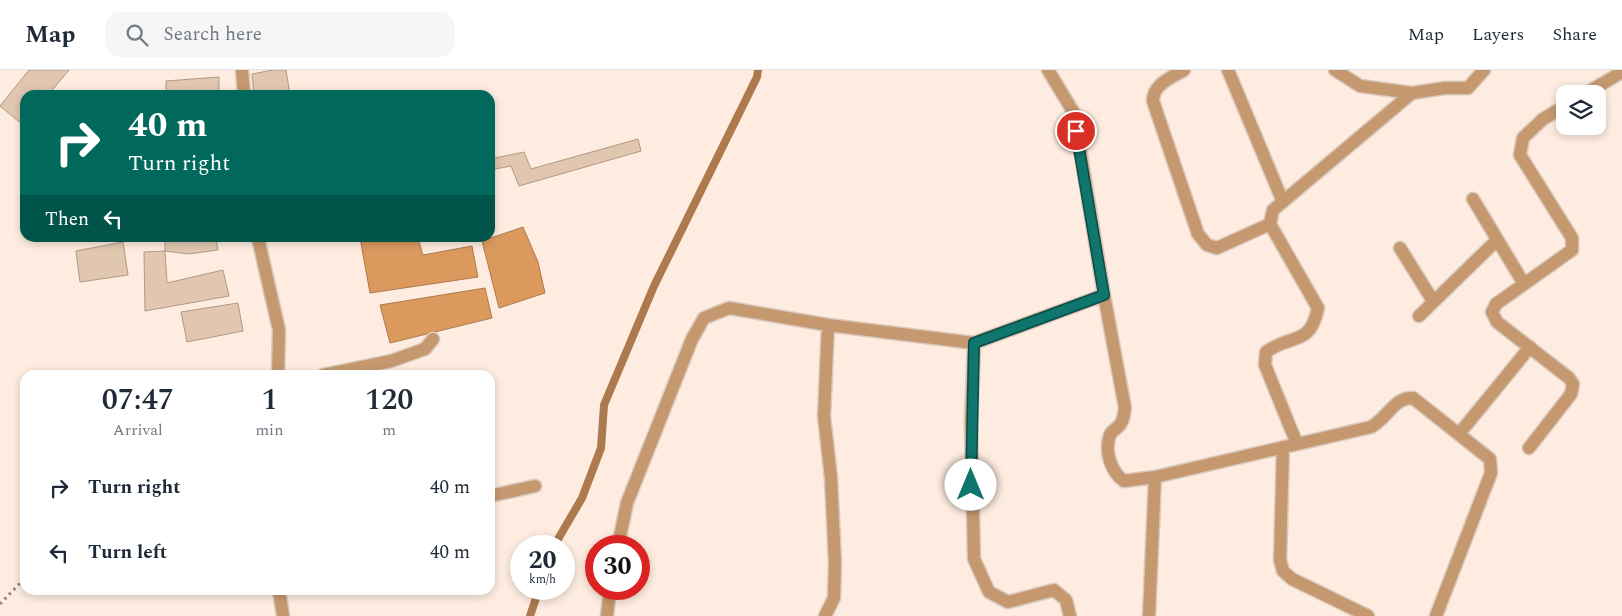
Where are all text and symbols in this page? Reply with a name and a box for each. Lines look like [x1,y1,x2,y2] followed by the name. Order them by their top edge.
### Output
[105,12,455,57] search box
[25,17,75,53] text: Map
[163,20,262,49] text: Search here
[123,21,151,49] icon: search
[1408,21,1444,48] text: Map
[1472,21,1524,48] text: Layers
[1552,21,1597,48] text: Share
[1556,85,1606,135] map controls
[1556,85,1606,135] button: layers
[128,99,208,152] text: 40 m
[45,110,110,175] icon: right
[1055,110,1097,152] pin
[1062,117,1090,145] icon: arrive
[128,147,230,180] text: Turn right
[45,205,89,234] text: Then
[99,205,127,233] icon: left
[102,377,174,423] text: 07:47
[261,377,277,423] text: 1
[365,377,413,423] text: 120
[113,418,163,442] text: Arrival
[255,418,283,442] text: min
[382,418,396,442] text: m
[944,458,996,510] position arrow
[88,473,181,502] text: Turn right
[430,473,470,502] text: 40 m
[45,474,73,502] icon: right
[585,535,650,600] speed limit sign: 30
[88,538,167,567] text: Turn left
[430,538,470,567] text: 40 m
[45,539,73,567] icon: left
[528,542,557,580] text: 20
[529,570,556,589] text: km/h

